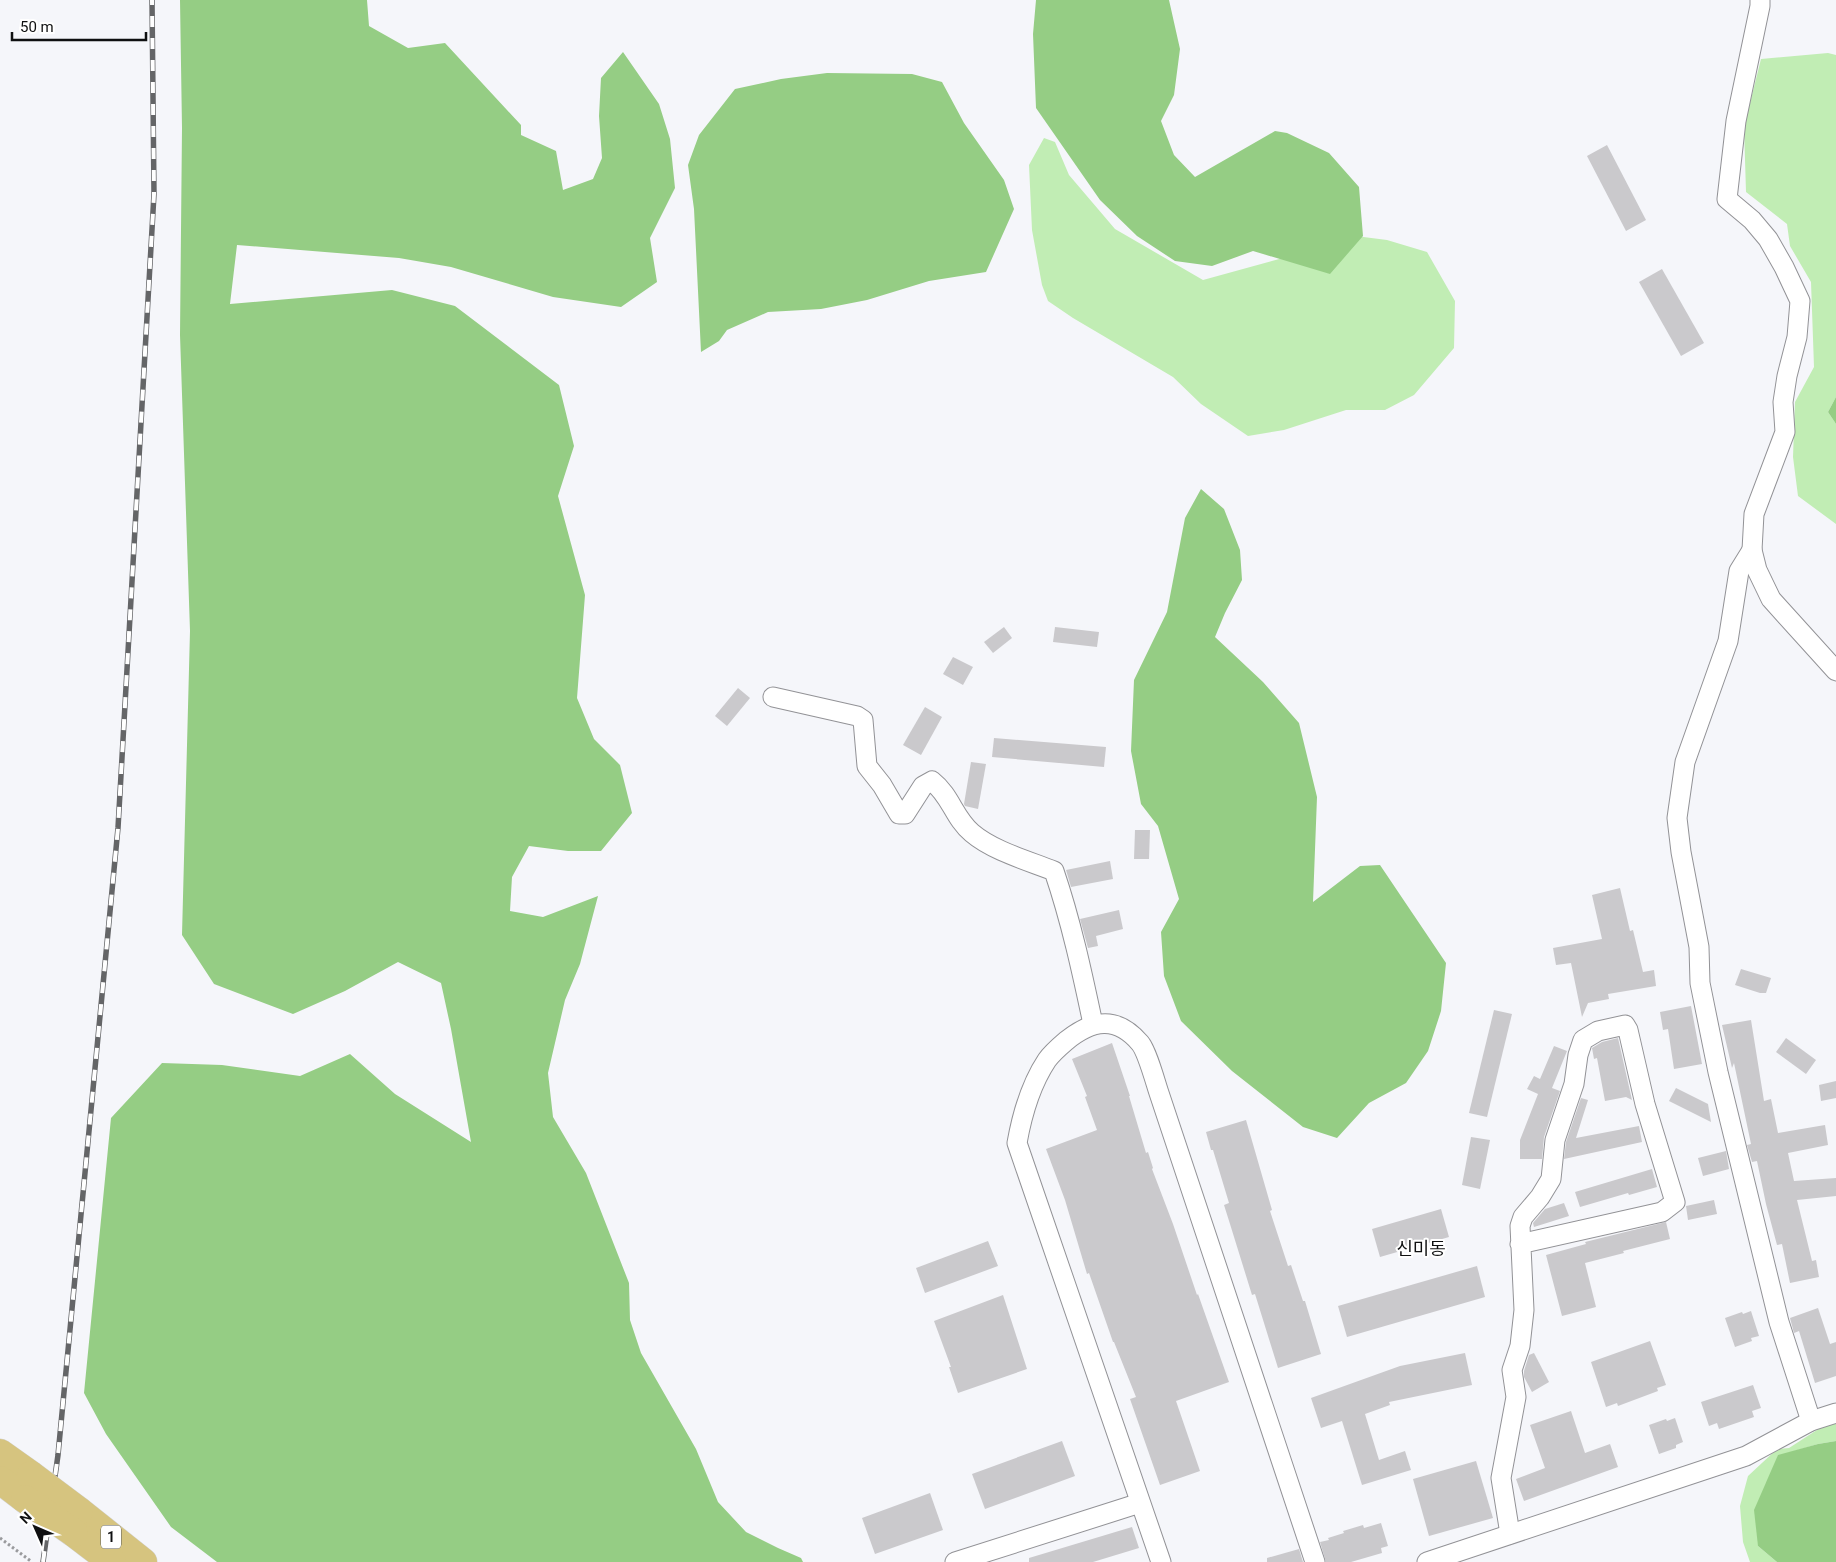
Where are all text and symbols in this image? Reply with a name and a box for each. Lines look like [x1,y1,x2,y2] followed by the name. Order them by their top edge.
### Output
[12,10,146,42] scale bar
[20,18,54,36] text: 50 m
[1396,1238,1446,1259] district label: 신미동
[10,1502,60,1552] north arrow
[17,1509,35,1527] text: N
[101,1525,121,1548] road number: 1

